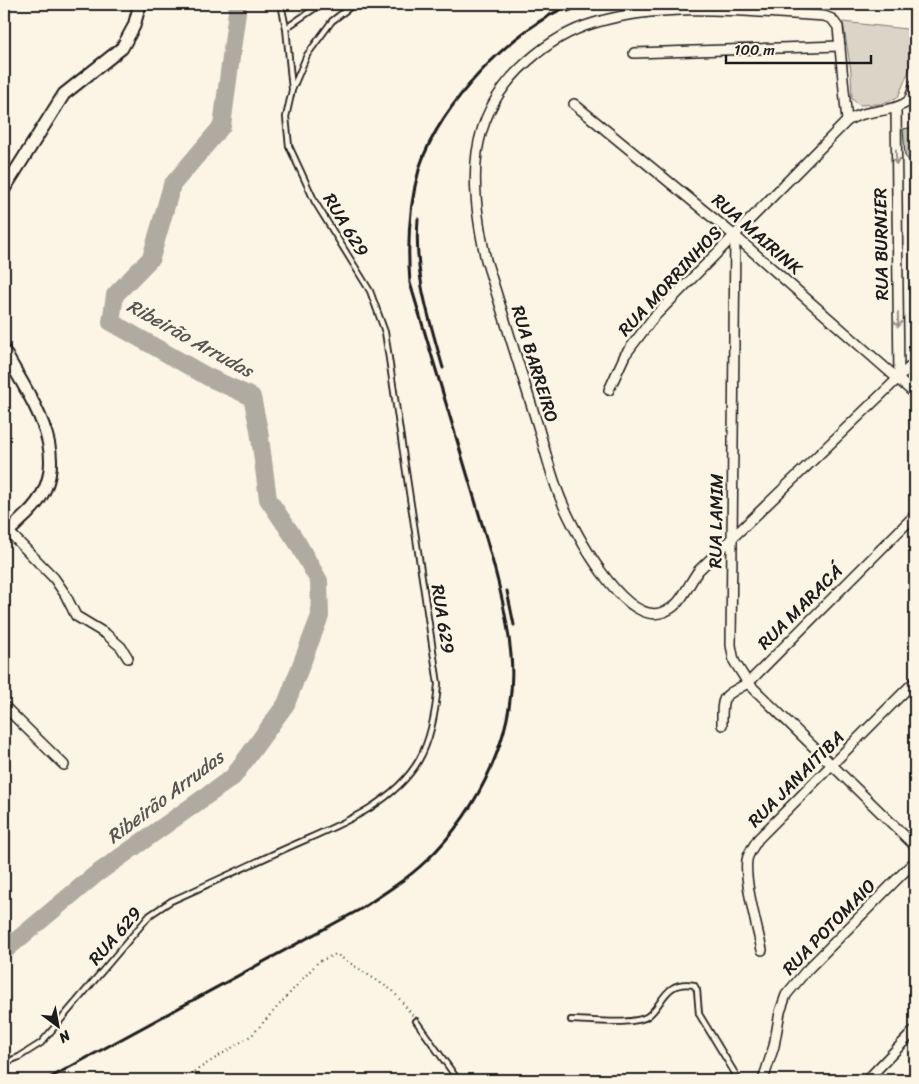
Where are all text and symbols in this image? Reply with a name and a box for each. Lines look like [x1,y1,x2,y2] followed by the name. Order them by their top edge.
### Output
[726,32,872,64] scale bar
[734,37,775,63] text: 100 m
[891,148,901,165] one-way arrow
[704,185,811,284] street label: RUA MAIRINK
[314,187,378,263] street label: RUA 629
[864,187,898,301] street label: RUA BURNIER
[610,218,730,344] street label: RUA MORRINHOS
[121,290,261,387] water label: Ribeirão Arrudas
[502,301,568,427] street label: RUA BARREIRO
[893,311,903,327] one-way arrow
[699,473,733,569] street label: RUA LAMIM
[749,555,852,658] street label: RUA MARACÁ
[422,582,464,656] street label: RUA 629
[740,723,852,835] street label: RUA JANAITIBA
[99,740,232,852] water label: Ribeirão Arrudas
[774,871,884,983] street label: RUA POTOMAIO
[80,899,150,973] street label: RUA 629
[32,1002,82,1052] north arrow
[54,1023,76,1050] text: N

